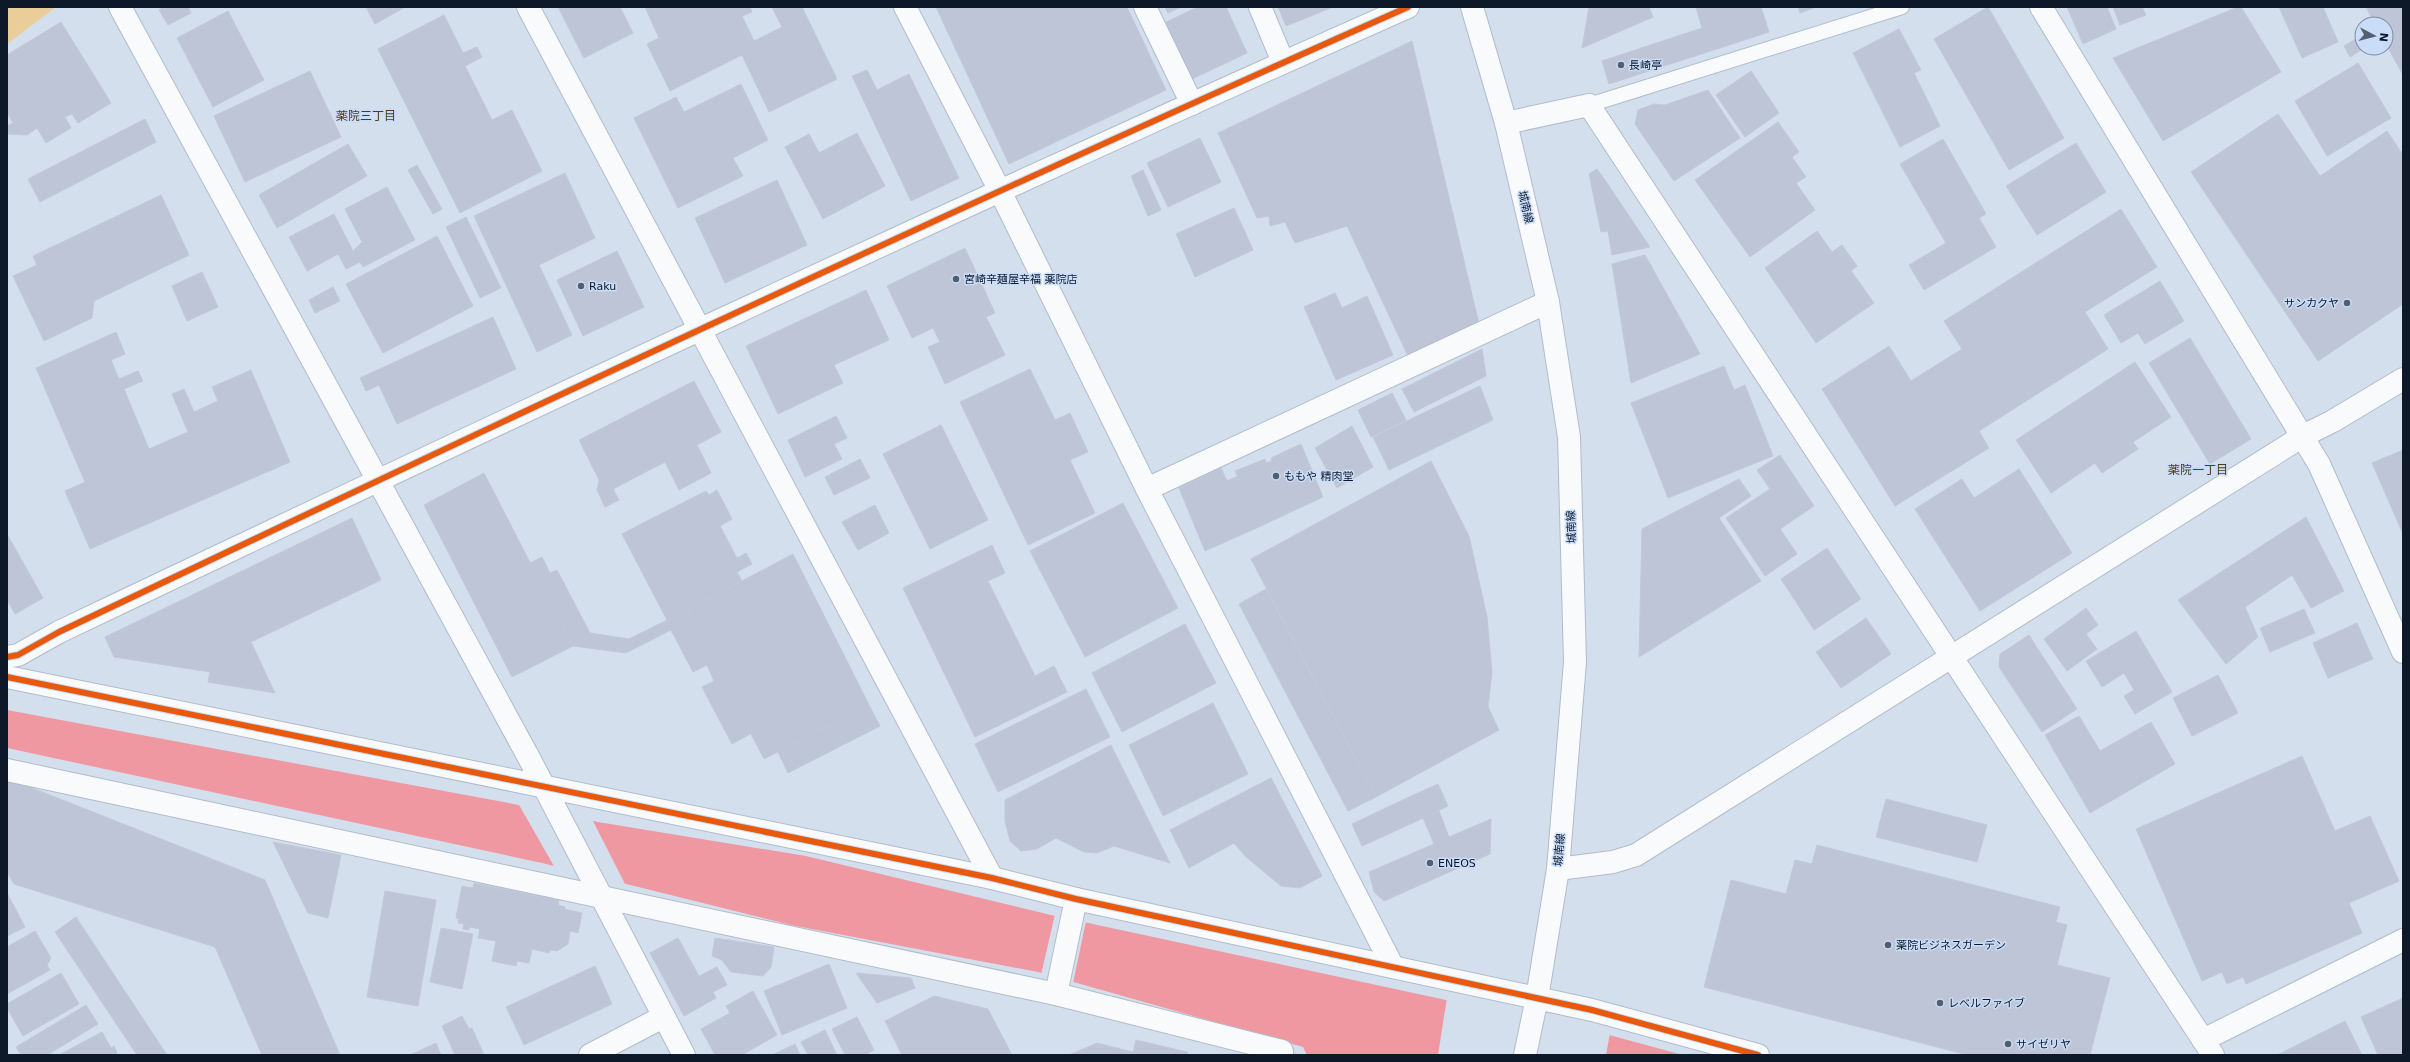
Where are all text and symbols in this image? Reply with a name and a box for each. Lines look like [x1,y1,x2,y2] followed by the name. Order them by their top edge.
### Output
[2354,16,2394,56] north arrow
[2376,32,2390,43] text: N
[1629,59,1662,72] place label: 長崎亭
[1616,60,1626,70] marker: 長崎亭
[336,109,396,123] district label: 薬院三丁目
[1515,190,1536,225] street label: 城南線
[964,273,1078,286] place label: 宮崎辛麺屋辛福 薬院店
[951,274,961,284] marker: 宮崎辛麺屋辛福 薬院店
[589,280,616,293] place label: Raku
[576,281,586,291] marker: Raku
[2284,297,2339,310] place label: サンカクヤ
[2342,298,2352,308] marker: サンカクヤ
[2168,463,2228,477] district label: 薬院一丁目
[1284,470,1354,483] place label: ももや 精肉堂
[1271,471,1281,481] marker: ももや 精肉堂
[1564,510,1579,544] street label: 城南線
[1552,833,1567,867] street label: 城南線
[1438,857,1476,870] place label: ENEOS
[1425,858,1435,868] marker: ENEOS
[1896,939,2006,952] place label: 薬院ビジネスガーデン
[1883,940,1893,950] marker: 薬院ビジネスガーデン
[1948,997,2025,1010] place label: レベルファイブ
[1935,998,1945,1008] marker: レベルファイブ
[2016,1038,2071,1051] place label: サイゼリヤ
[2003,1039,2013,1049] marker: サイゼリヤ

